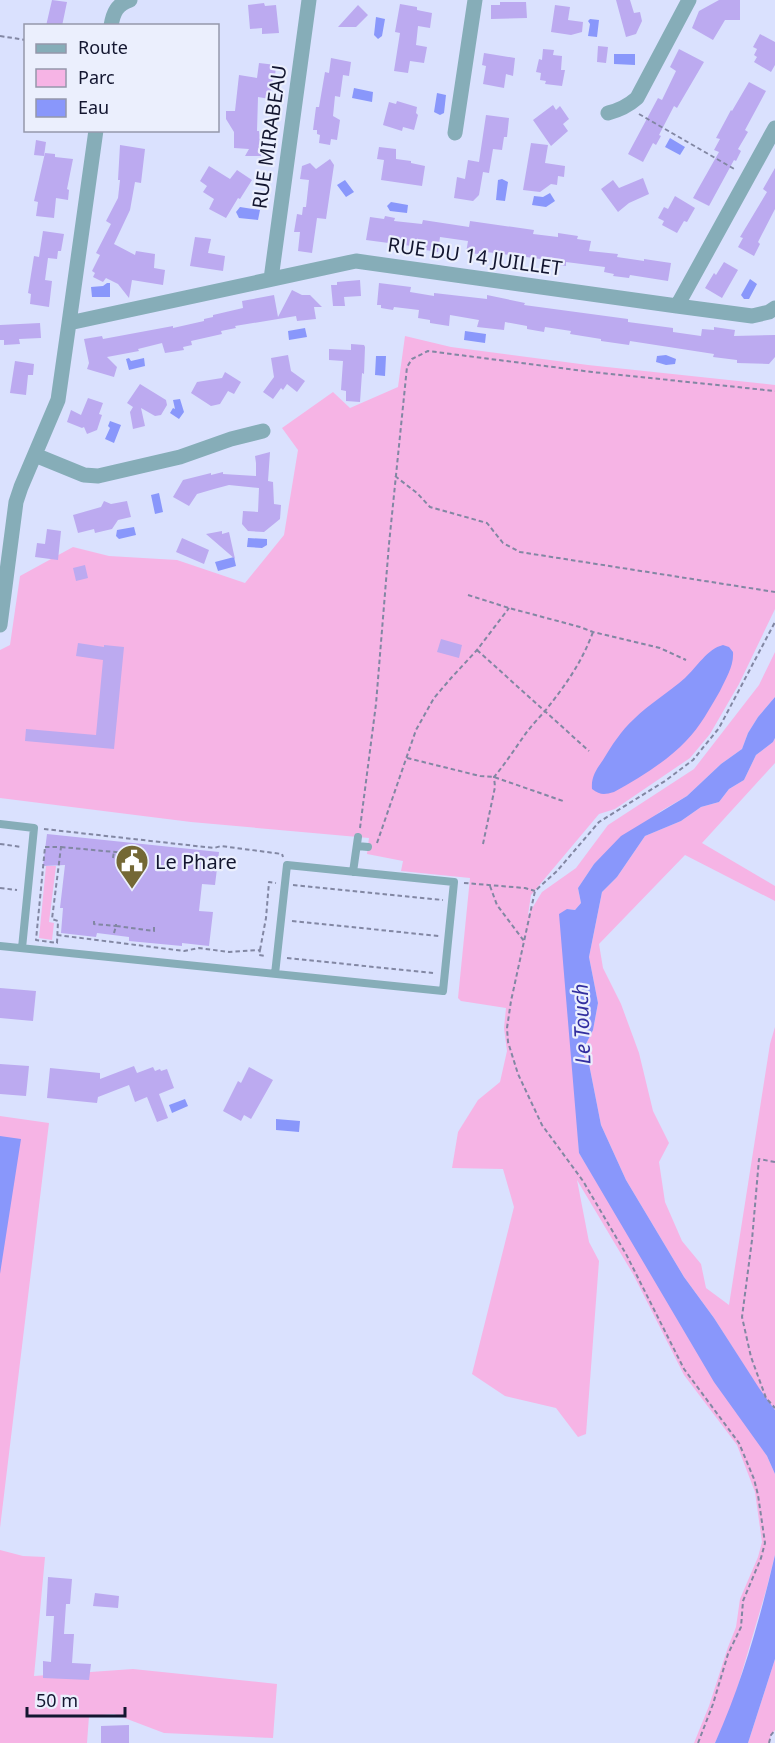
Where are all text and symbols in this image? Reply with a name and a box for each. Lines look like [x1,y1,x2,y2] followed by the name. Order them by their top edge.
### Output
[24,24,219,132] legend
[78,35,128,59] text: Route
[246,63,292,211] street label: RUE MIRABEAU
[78,65,115,89] text: Parc
[78,95,109,119] text: Eau
[386,230,564,282] street label: RUE DU 14 JUILLET
[114,843,150,890] public building icon: Le Phare
[155,848,237,875] place label: Le Phare
[566,983,596,1065] water label: Le Touch
[27,1680,124,1718] scale bar
[36,1688,78,1712] text: 50 m

